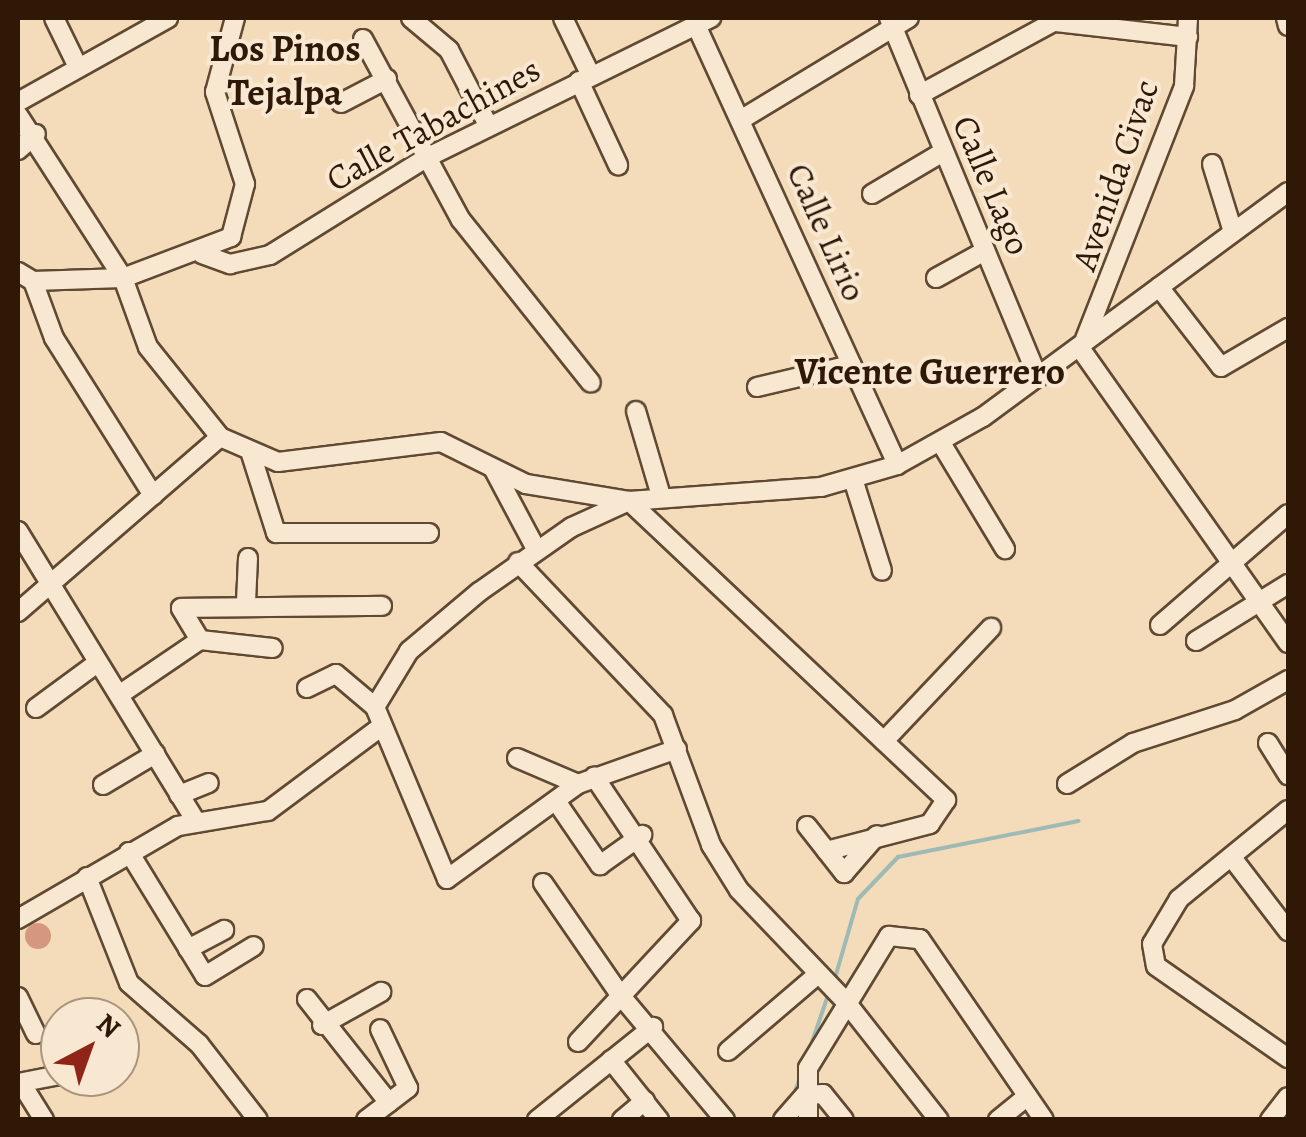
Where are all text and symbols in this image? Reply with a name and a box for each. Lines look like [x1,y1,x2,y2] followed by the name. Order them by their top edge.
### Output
[209,26,361,115] district label: Los Pinos Tejalpa
[319,48,547,200] street label: Calle Tabachines
[1063,74,1167,276] street label: Avenida Civac
[944,109,1040,261] street label: Calle Lago
[778,157,876,307] street label: Calle Lirio
[795,349,1065,395] district label: Vicente Guerrero
[40,997,140,1097] north arrow
[88,1005,129,1047] text: N

